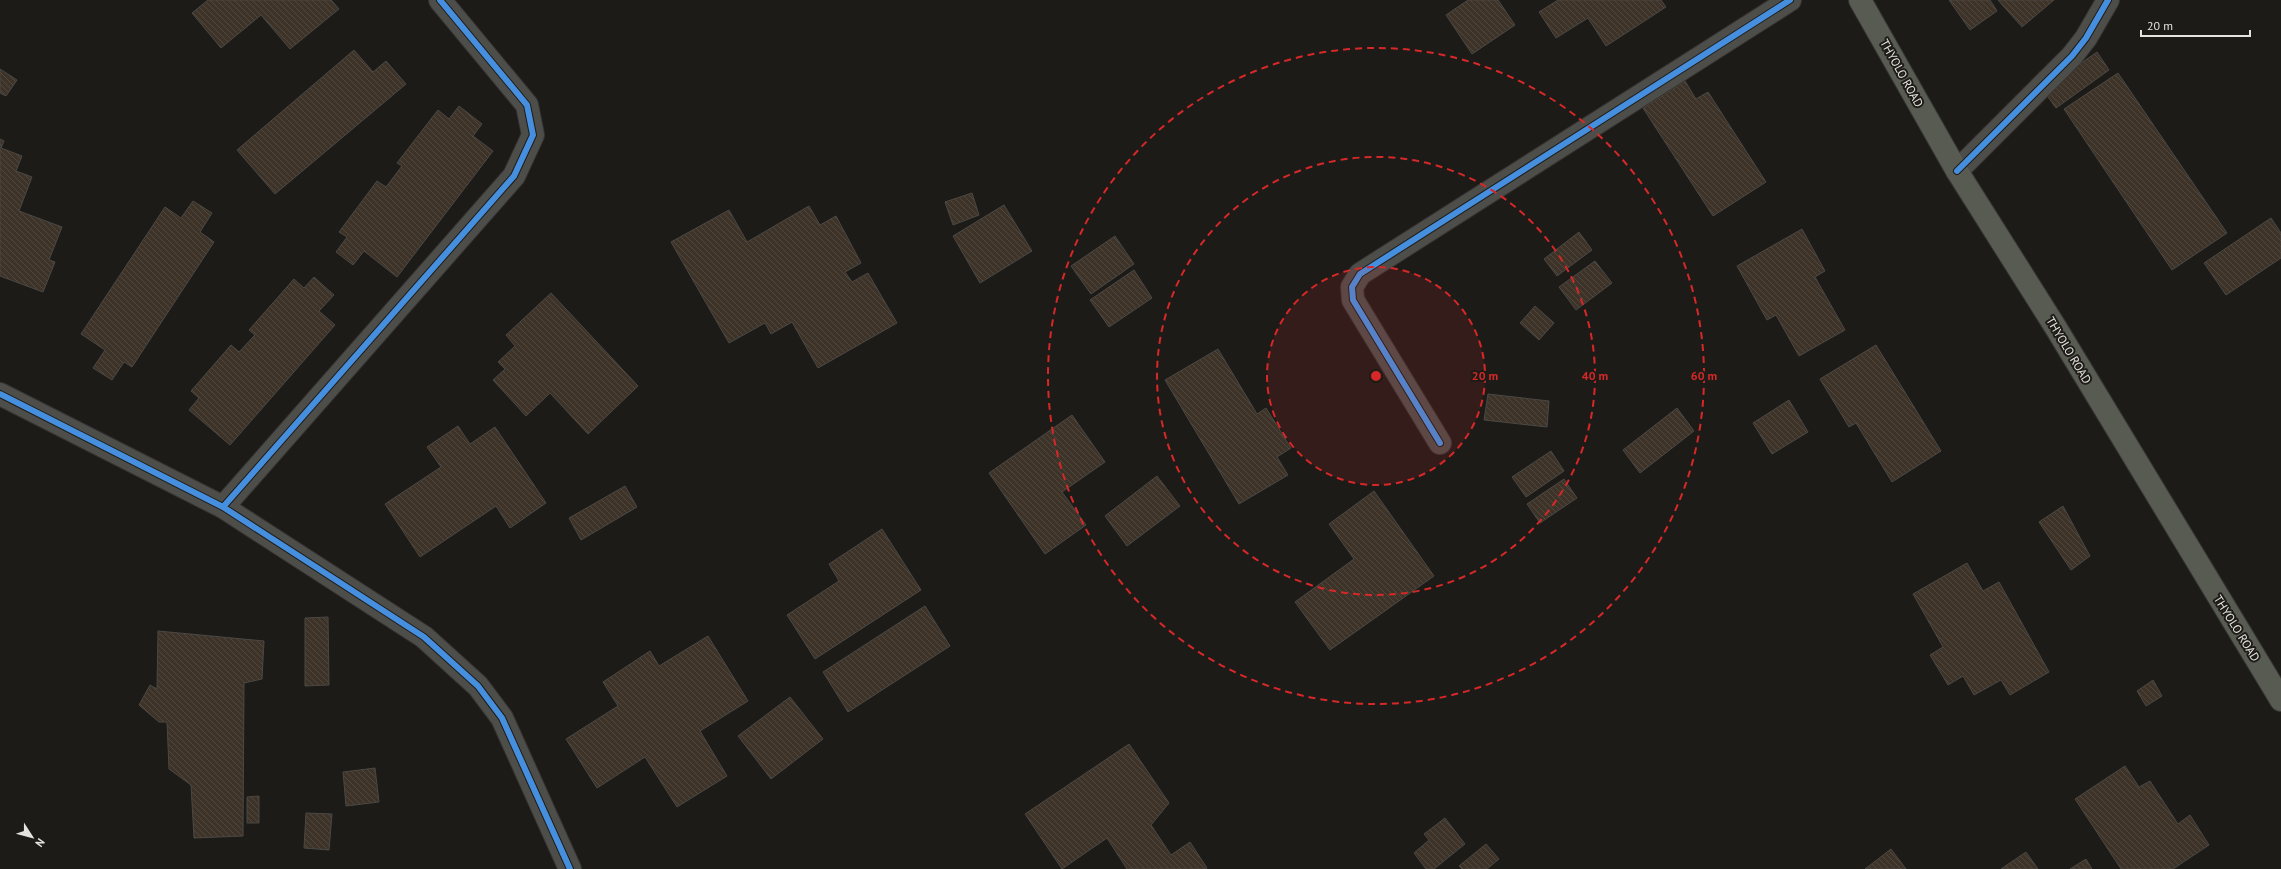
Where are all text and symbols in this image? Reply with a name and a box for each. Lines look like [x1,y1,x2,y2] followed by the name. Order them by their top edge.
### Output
[2141,12,2250,38] scale bar
[2147,18,2173,33] text: 20 m
[1877,36,1927,110] street label: THYOLO ROAD
[2043,314,2095,386] street label: THYOLO ROAD
[1472,368,1498,383] text: 20 m
[1582,368,1608,383] text: 40 m
[1691,368,1717,383] text: 60 m
[1369,369,1383,383] centre of rings
[2211,592,2263,664] street label: THYOLO ROAD
[12,817,52,857] north arrow
[32,836,48,850] text: N

